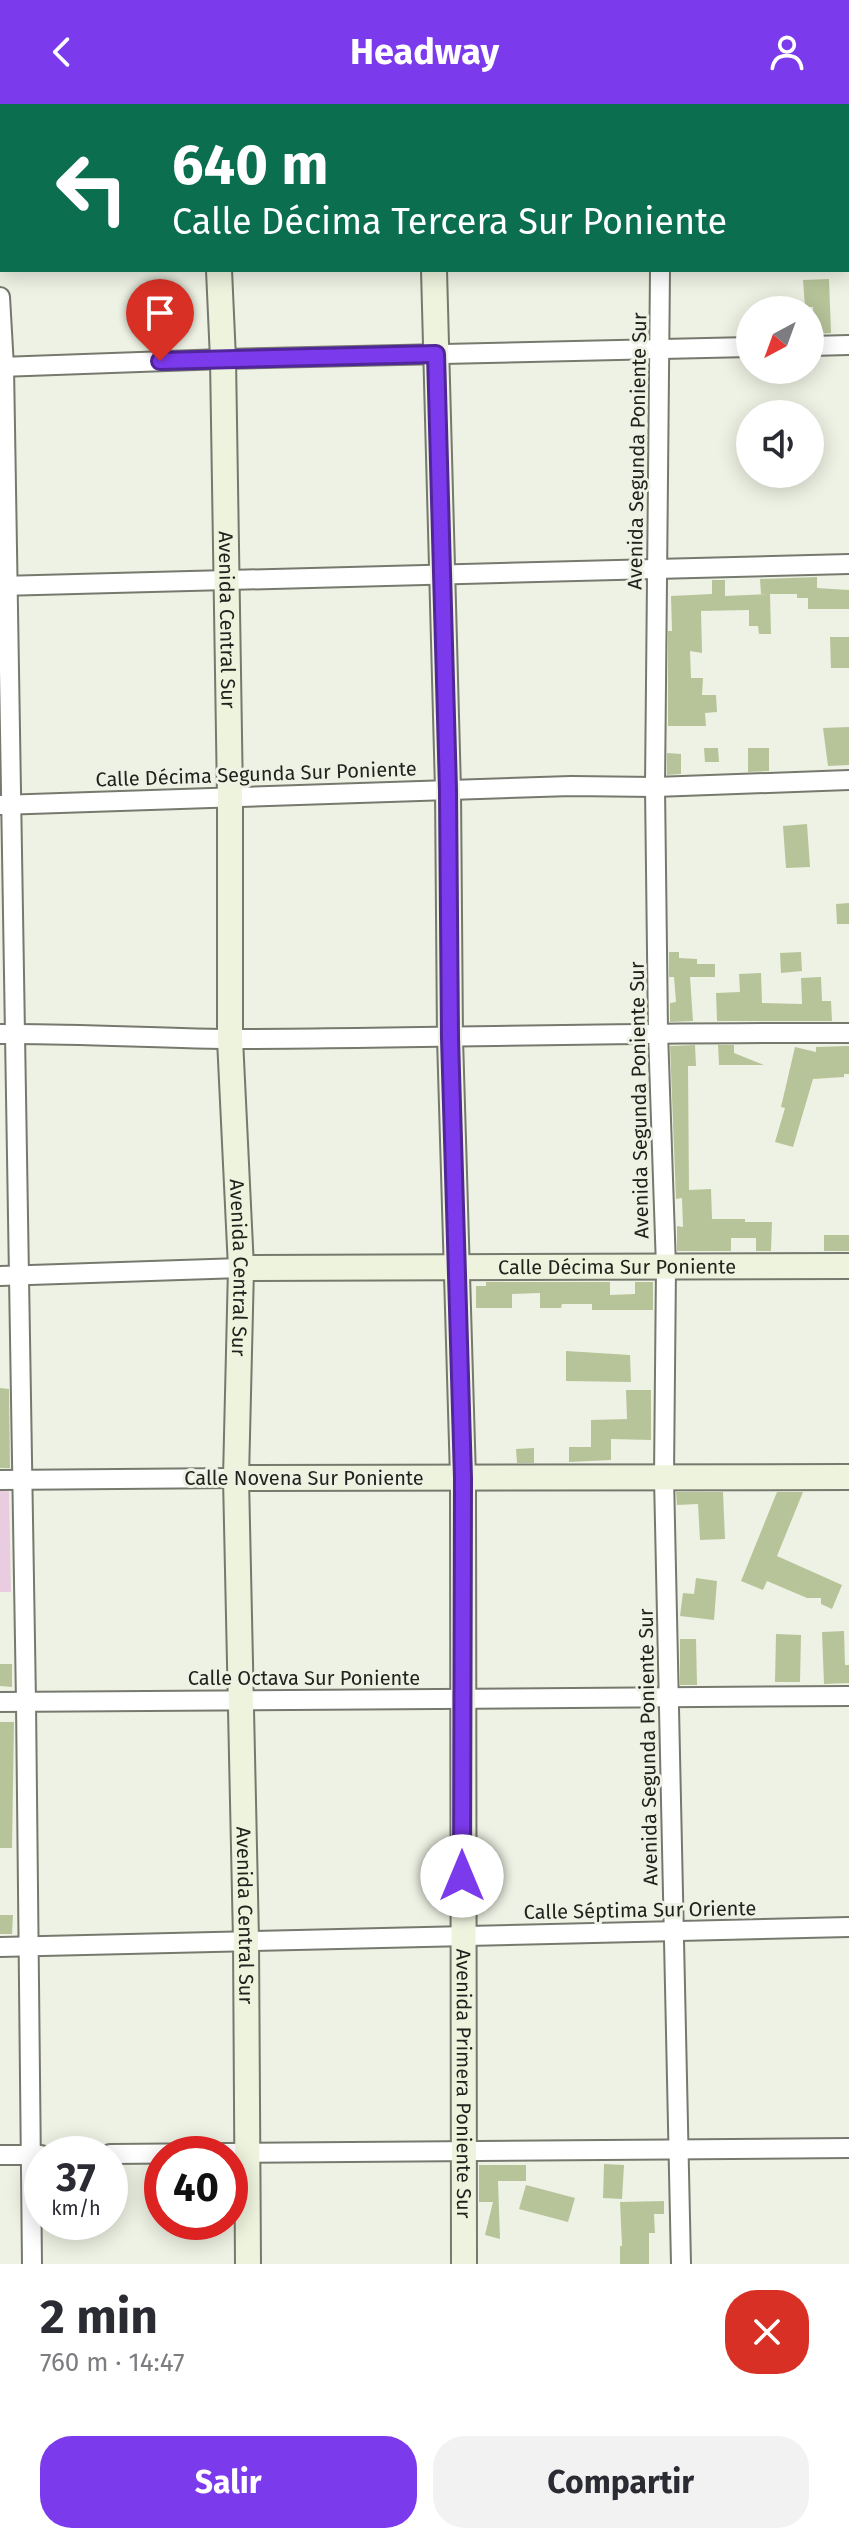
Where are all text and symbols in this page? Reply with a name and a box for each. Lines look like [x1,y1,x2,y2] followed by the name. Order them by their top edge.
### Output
[40,30,84,74] icon: back
[350,30,499,74] text: Headway
[765,30,809,74] icon: person
[172,132,329,199] text: 640 m
[40,136,144,240] icon: left
[172,200,727,244] text: Calle Décima Tercera Sur Poniente
[126,279,194,361] pin
[138,291,182,335] icon: arrive
[736,296,824,384] north arrow
[736,296,824,488] map controls
[623,312,651,590] street label: Avenida Segunda Poniente Sur
[736,400,824,488] button: sound
[214,531,241,709] street label: Avenida Central Sur
[95,756,417,792] street label: Calle Décima Segunda Sur Poniente
[625,961,653,1239] street label: Avenida Segunda Poniente Sur
[225,1178,253,1357] street label: Avenida Central Sur
[498,1254,736,1279] street label: Calle Décima Sur Poniente
[184,1466,424,1490] street label: Calle Novena Sur Poniente
[634,1608,662,1886] street label: Avenida Segunda Poniente Sur
[188,1666,420,1690] street label: Calle Octava Sur Poniente
[232,1826,258,2005] street label: Avenida Central Sur
[420,1834,504,1918] position arrow
[524,1896,756,1924] street label: Calle Séptima Sur Oriente
[452,1949,476,2219] street label: Avenida Primera Poniente Sur
[144,2136,248,2240] speed limit sign: 40
[56,2154,96,2202] text: 37
[51,2196,101,2220] text: km/h
[40,2288,158,2346] text: 2 min
[725,2290,809,2374] button: close
[40,2347,184,2378] text: 760 m · 14:47
[40,2436,417,2528] button: Salir
[433,2436,809,2528] button: Compartir

